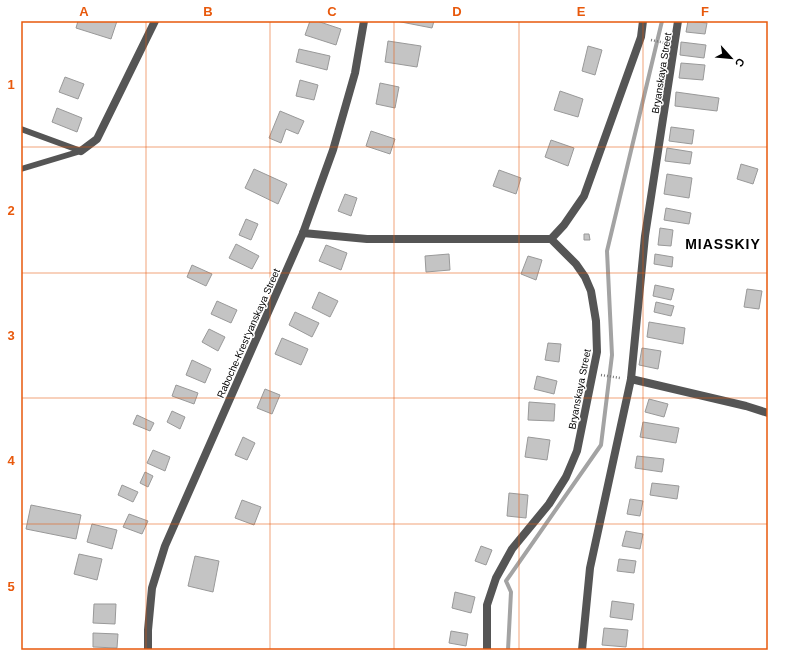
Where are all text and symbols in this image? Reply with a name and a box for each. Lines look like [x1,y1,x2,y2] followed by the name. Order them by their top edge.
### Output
[79,4,89,19] text: A
[203,4,213,19] text: B
[327,4,337,19] text: C
[452,4,462,19] text: D
[577,4,586,19] text: E
[701,4,709,19] text: F
[650,32,673,114] street label: Bryanskaya Street
[711,38,751,78] north arrow
[733,56,747,69] text: С
[7,77,15,92] text: 1
[7,203,15,218] text: 2
[685,236,761,252] district label: MIASSKIY
[215,267,282,400] street label: Raboche-Krest'yanskaya Street
[7,328,15,343] text: 3
[566,348,593,430] street label: Bryanskaya Street
[7,453,15,468] text: 4
[7,579,15,594] text: 5

